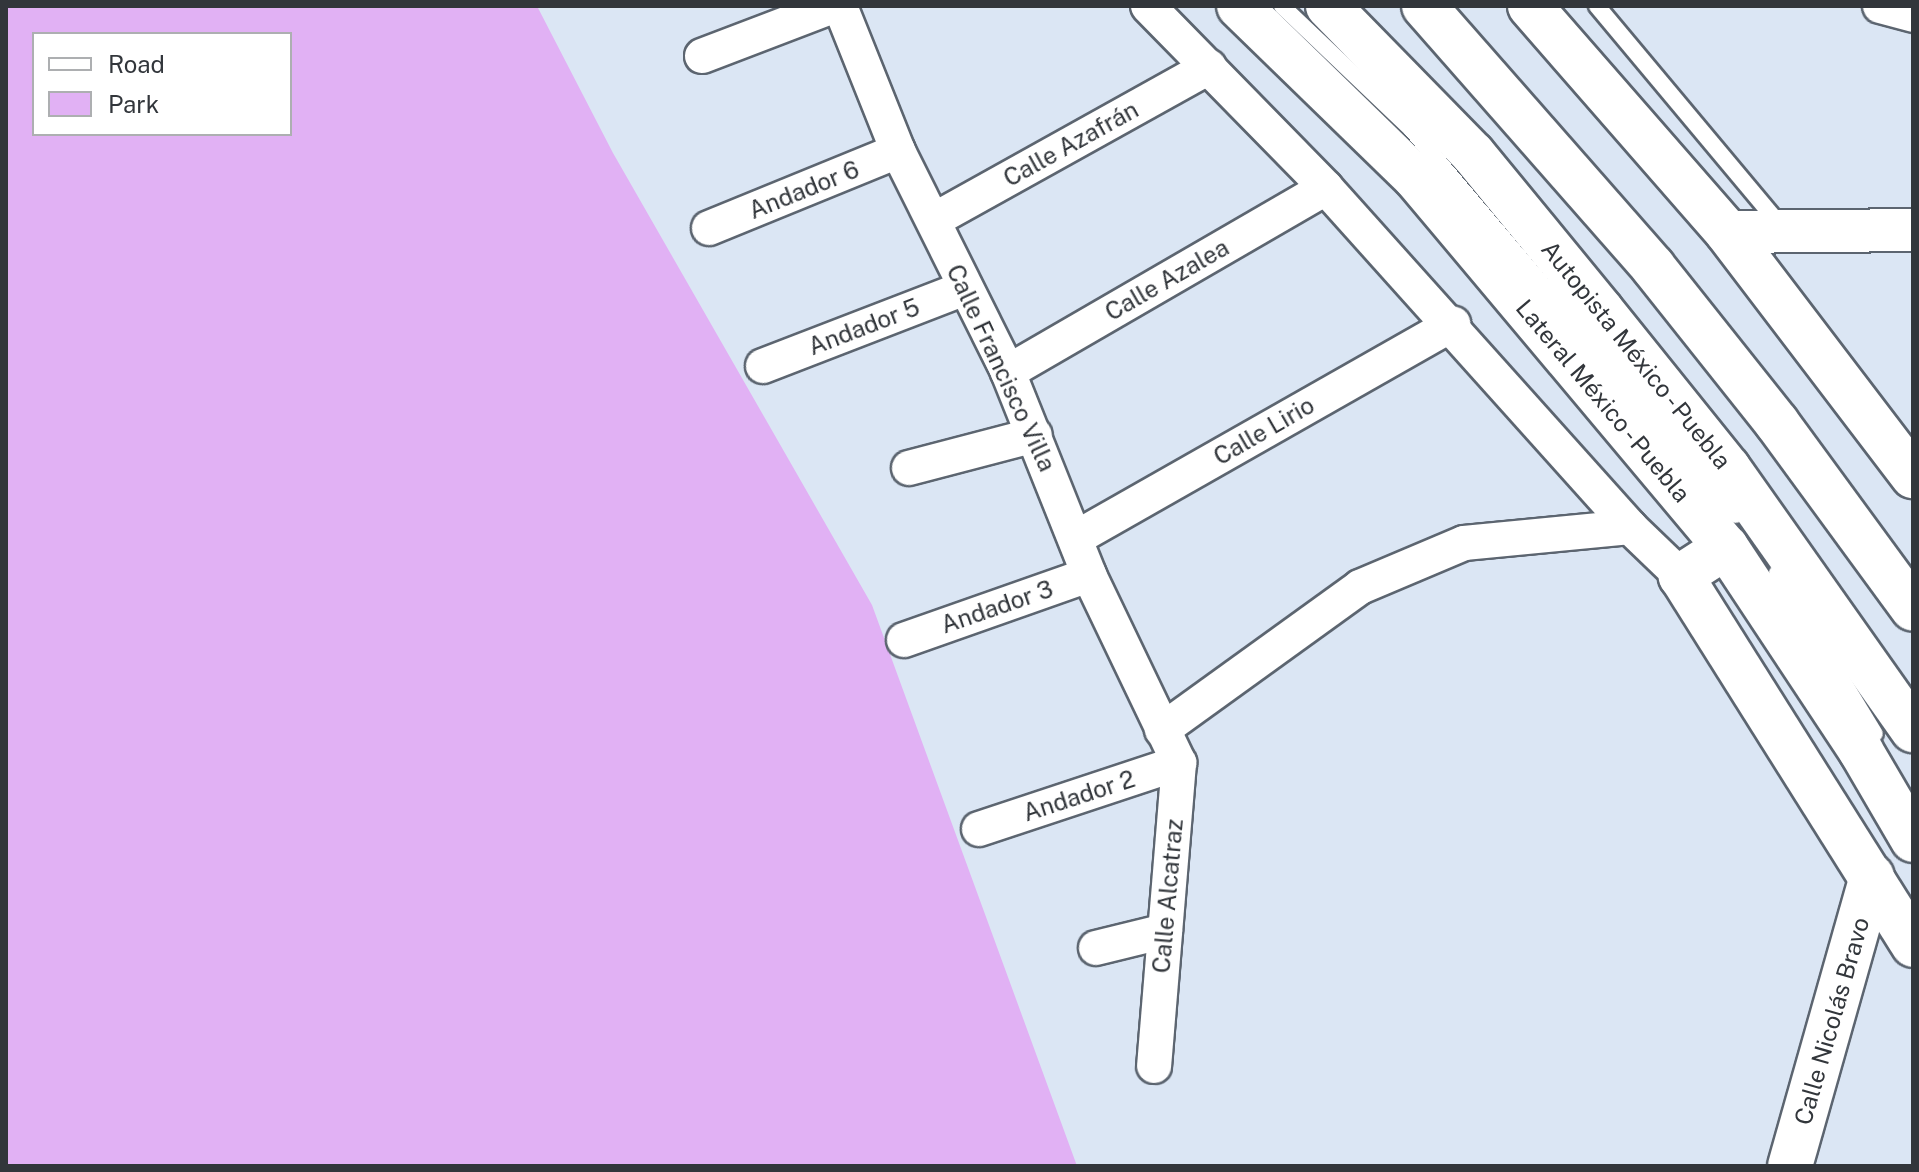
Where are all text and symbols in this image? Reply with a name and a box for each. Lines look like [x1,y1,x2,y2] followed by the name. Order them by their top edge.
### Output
[32,32,292,136] legend
[108,50,165,78] text: Road
[108,90,159,118] text: Park
[998,95,1144,193] street label: Calle Azafrán
[745,155,863,225] street label: Andador 6
[1100,233,1234,327] street label: Calle Azalea
[1533,233,1739,477] street label: Autopista México - Puebla
[940,260,1062,476] street label: Calle Francisco Villa
[1508,291,1698,511] street label: Lateral México - Puebla
[804,293,924,361] street label: Andador 5
[1209,391,1319,471] street label: Calle Lirio
[937,574,1057,640] street label: Andador 3
[1019,764,1139,828] street label: Andador 2
[1147,818,1189,974] street label: Calle Alcatraz
[1789,914,1875,1128] street label: Calle Nicolás Bravo

